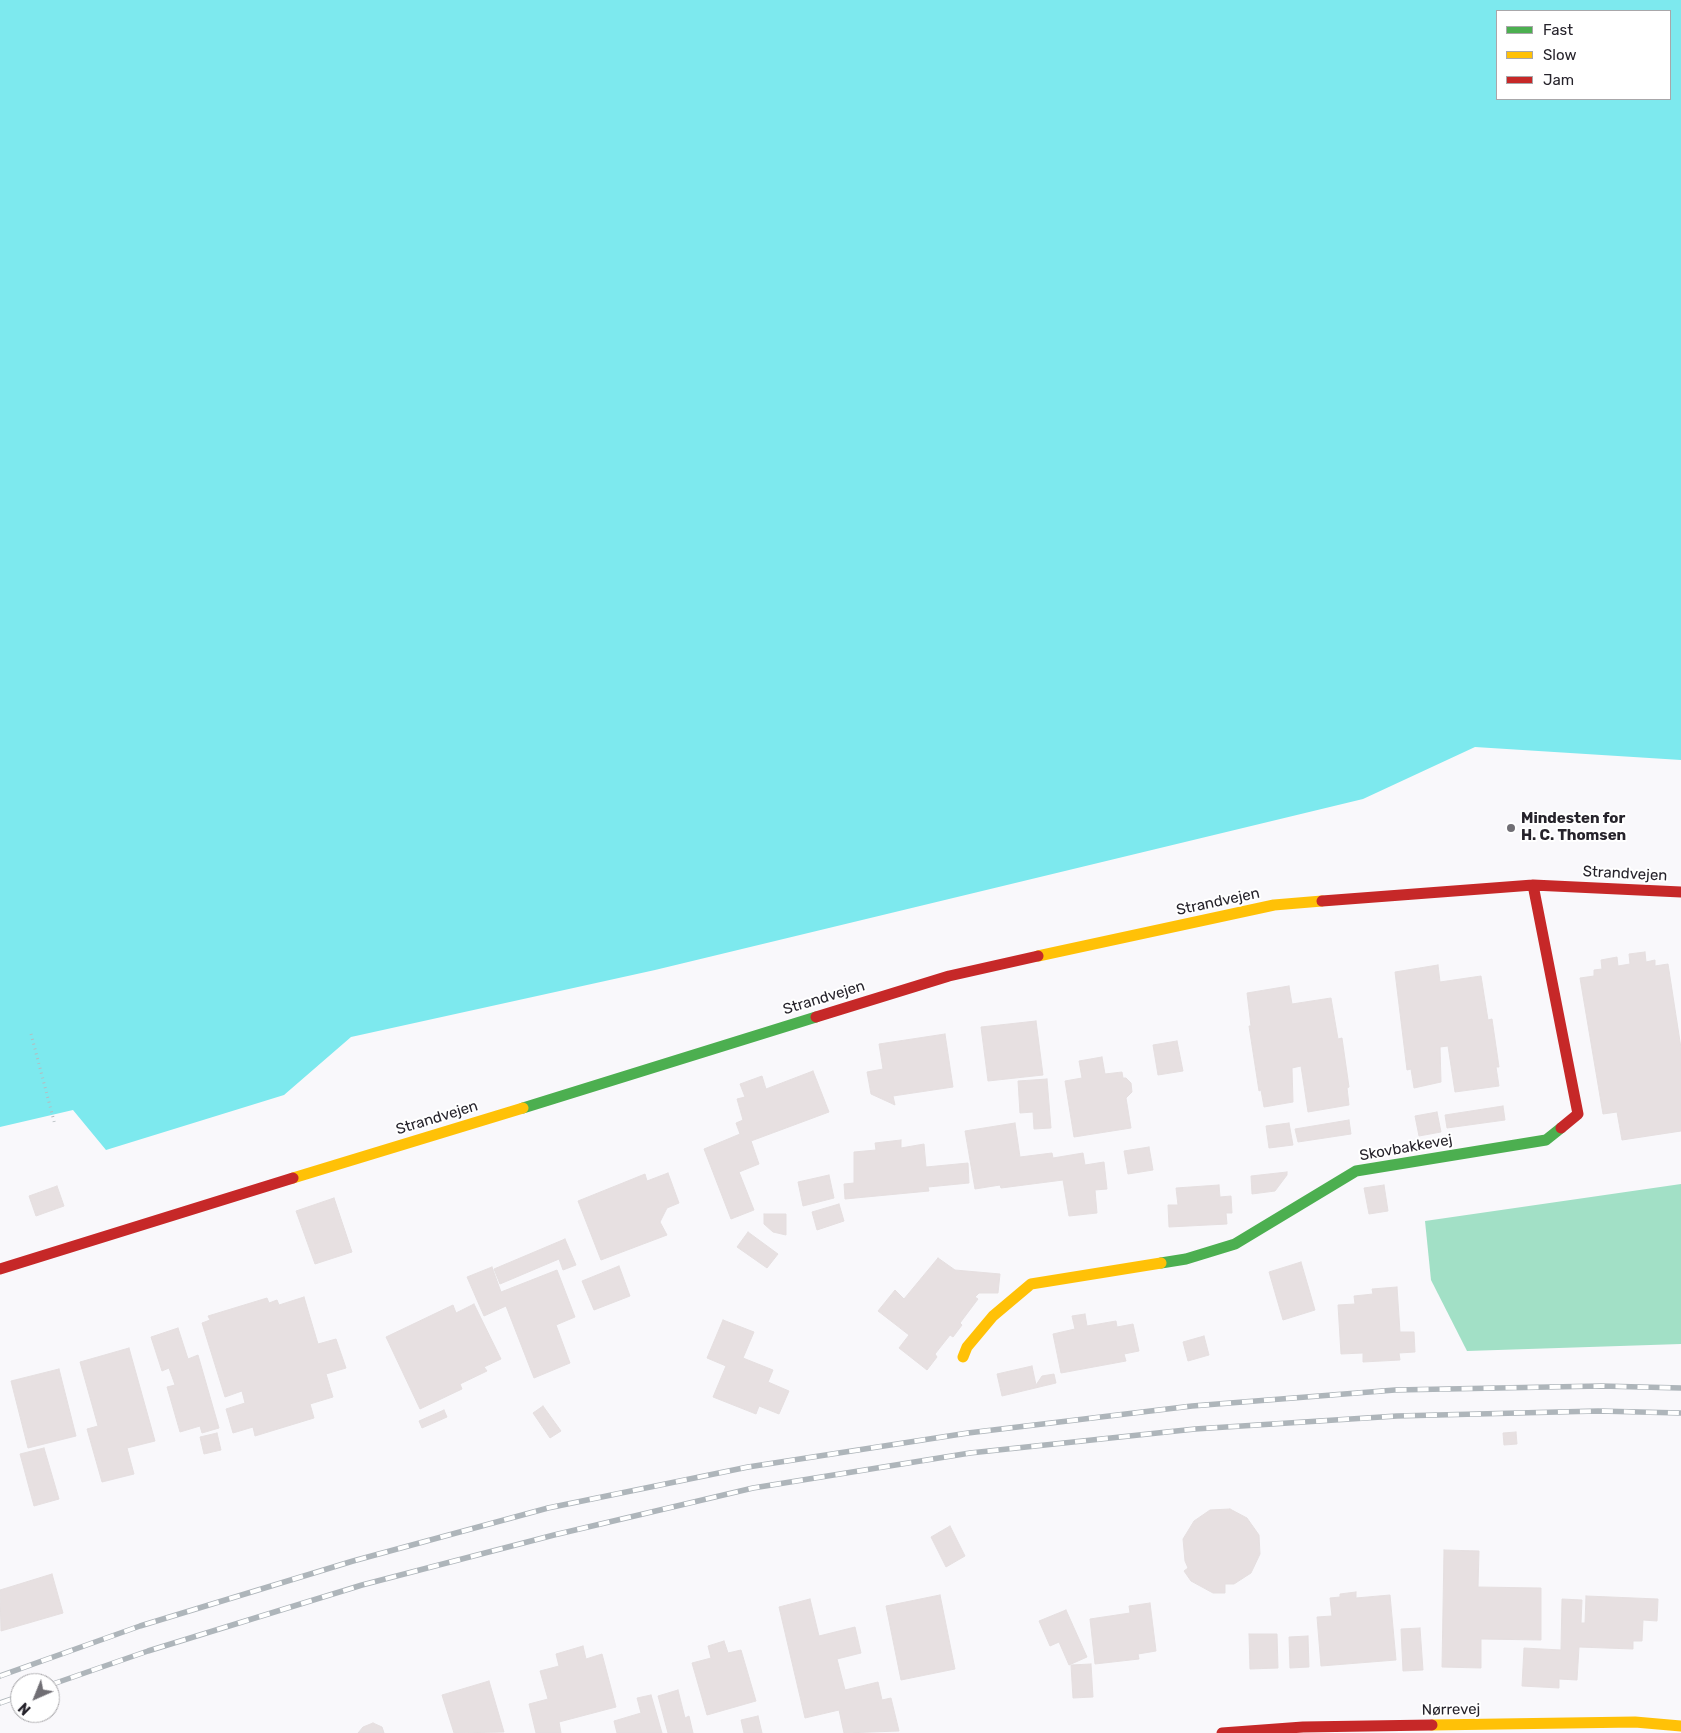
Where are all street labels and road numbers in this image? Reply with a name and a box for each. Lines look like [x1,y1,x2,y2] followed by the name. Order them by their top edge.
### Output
[1582,863,1668,885] street label: Strandvejen
[1175,884,1261,920] street label: Strandvejen
[781,977,867,1019] street label: Strandvejen
[394,1097,480,1139] street label: Strandvejen
[1358,1131,1454,1165] street label: Skovbakkevej
[1422,1700,1480,1720] street label: Nørrevej

